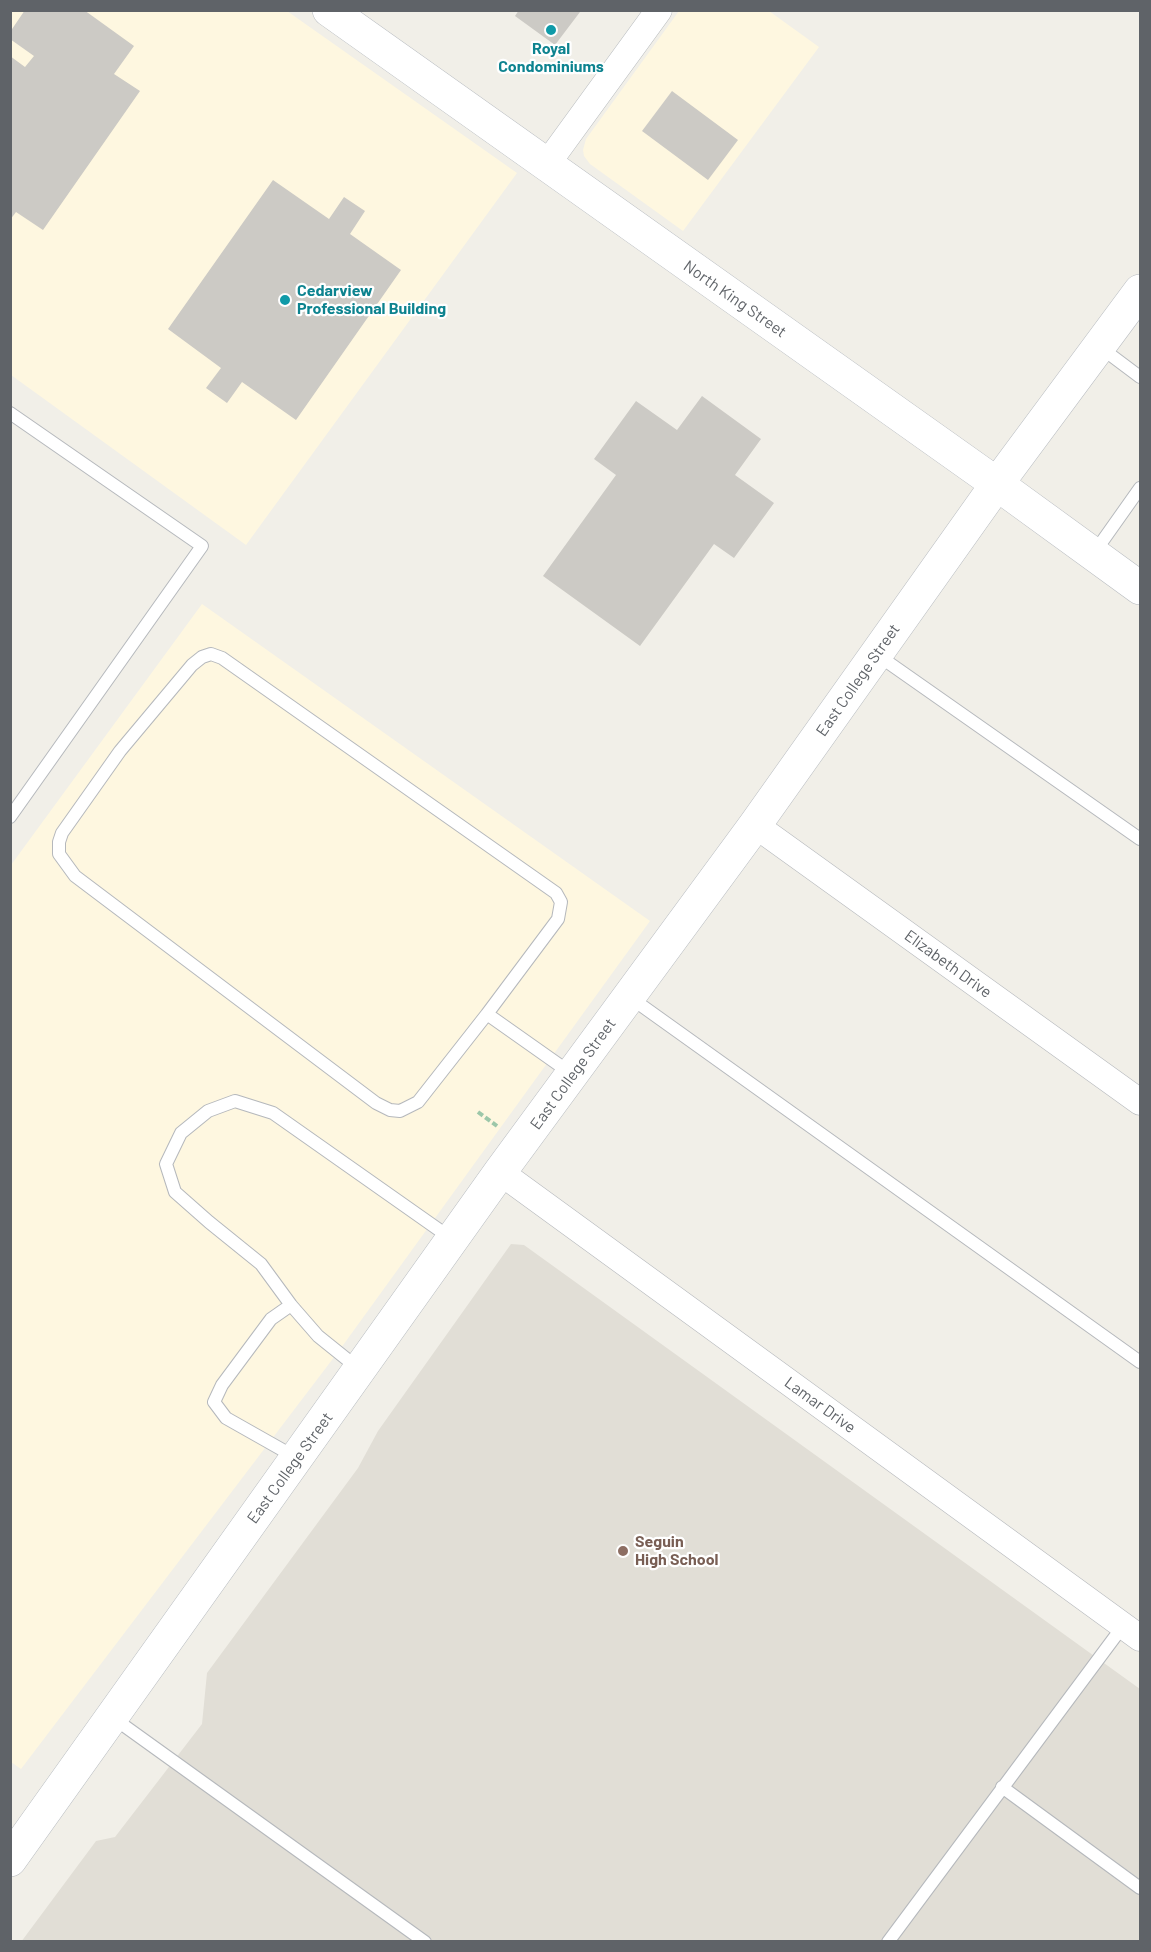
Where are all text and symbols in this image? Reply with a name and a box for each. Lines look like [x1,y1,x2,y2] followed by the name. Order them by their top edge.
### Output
[544,23,558,37] marker: Royal Condominiums
[498,39,604,77] place label: Royal Condominiums
[680,256,790,342] street label: North King Street
[297,281,446,319] place label: Cedarview Professional Building
[278,293,292,307] marker: Cedarview Professional Building
[812,620,904,740] street label: East College Street
[901,926,995,1002] street label: Elizabeth Drive
[526,1015,620,1133] street label: East College Street
[781,1373,859,1437] street label: Lamar Drive
[243,1409,337,1527] street label: East College Street
[635,1532,719,1570] place label: Seguin High School
[616,1544,630,1558] marker: Seguin High School

